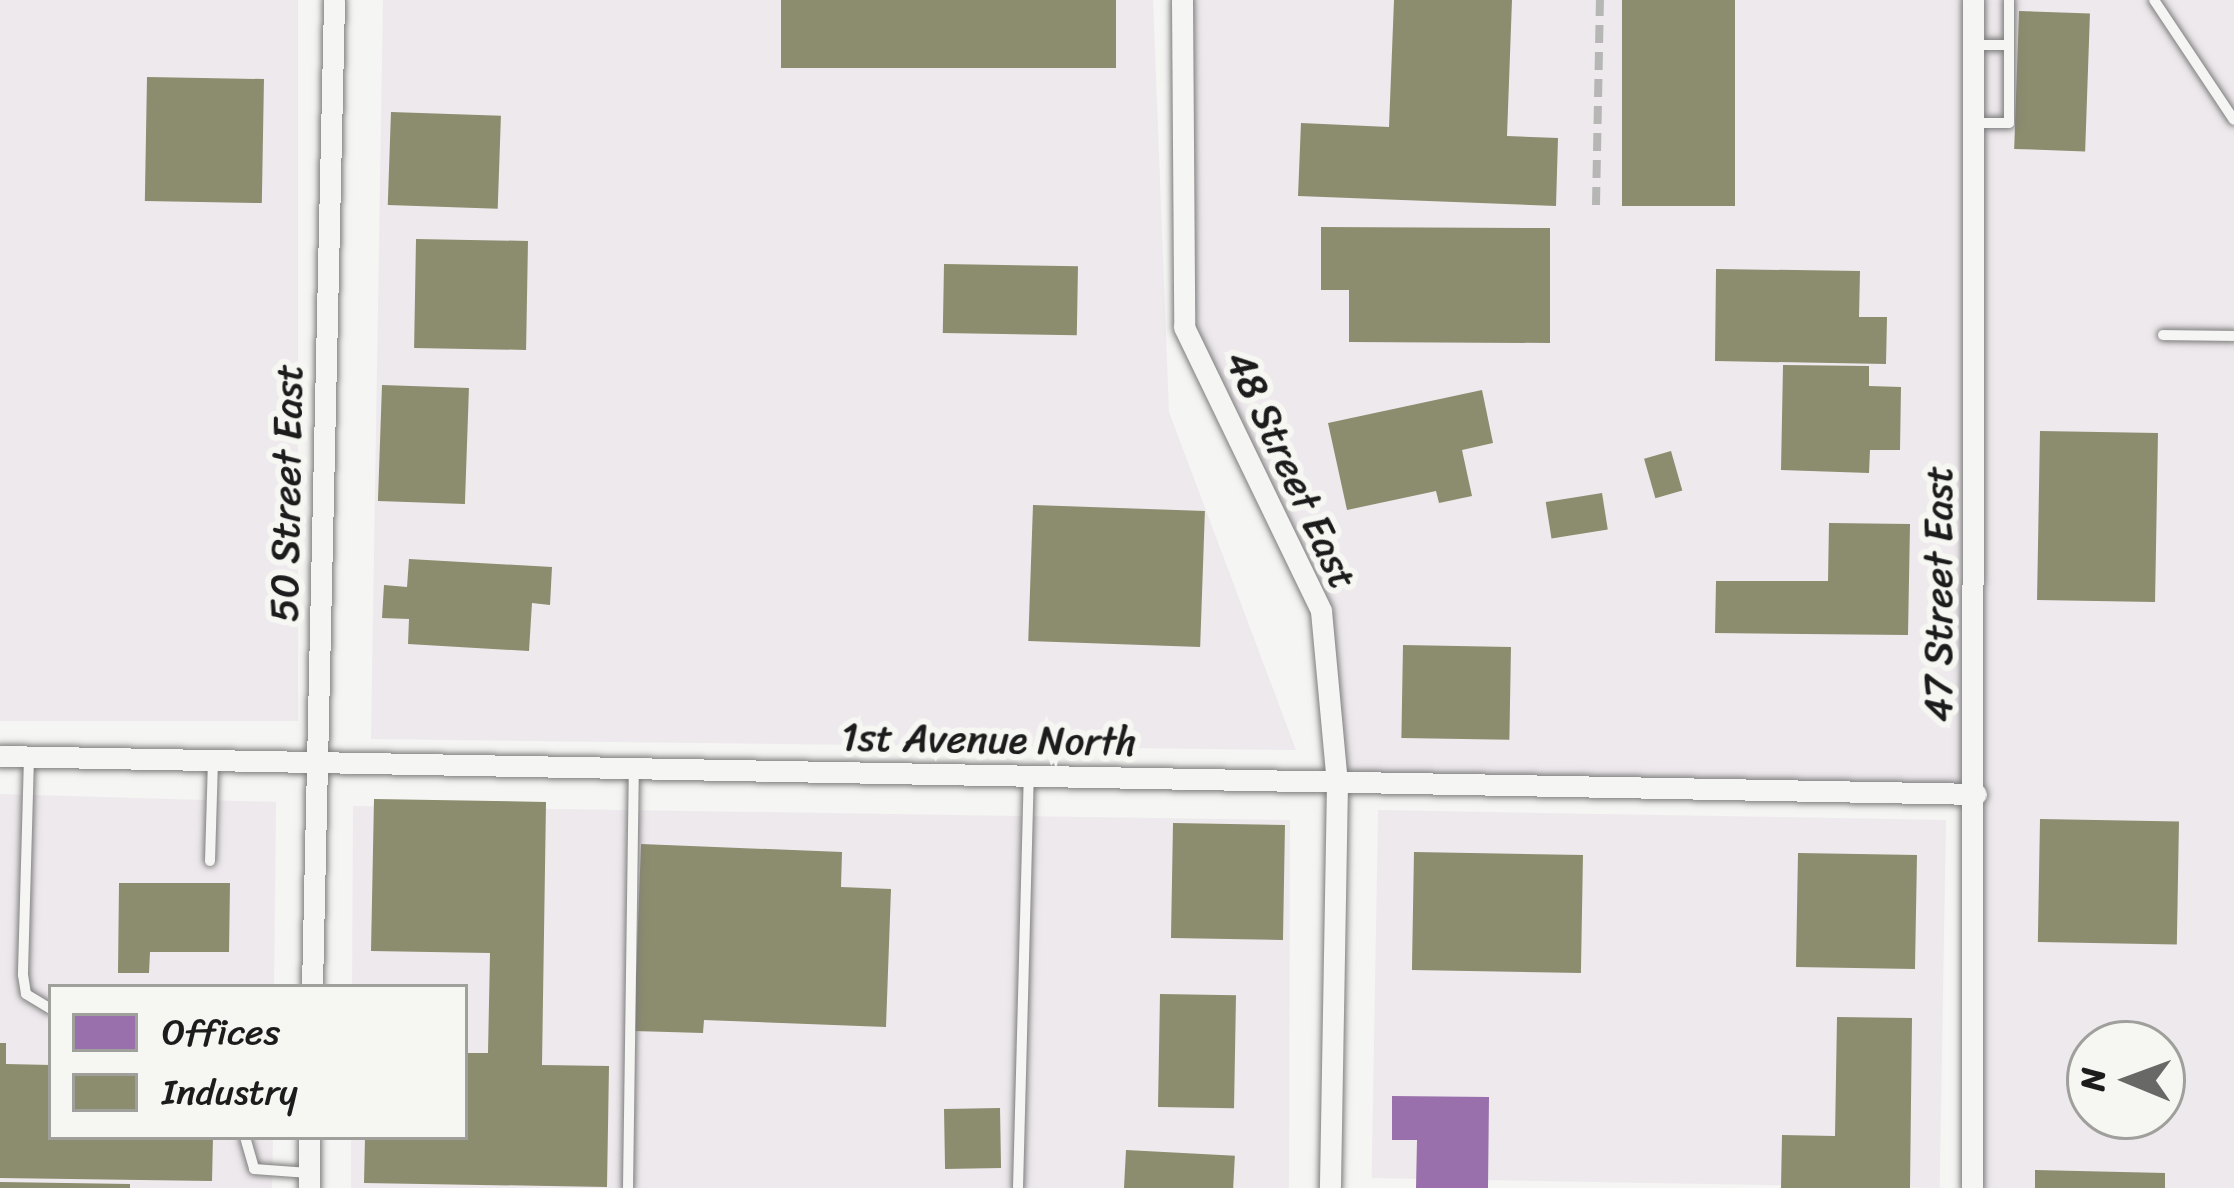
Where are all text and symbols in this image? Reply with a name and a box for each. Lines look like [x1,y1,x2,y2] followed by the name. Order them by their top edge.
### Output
[1215,343,1367,597] street label: 48 Street East
[261,363,313,623] street label: 50 Street East
[1916,466,1962,722] street label: 47 Street East
[840,714,1138,766] street label: 1st Avenue North
[48,984,468,1140] legend
[162,1000,280,1064] text: Offices
[2066,1020,2186,1140] north arrow
[162,1060,298,1124] text: Industry
[2064,1067,2122,1091] text: N

